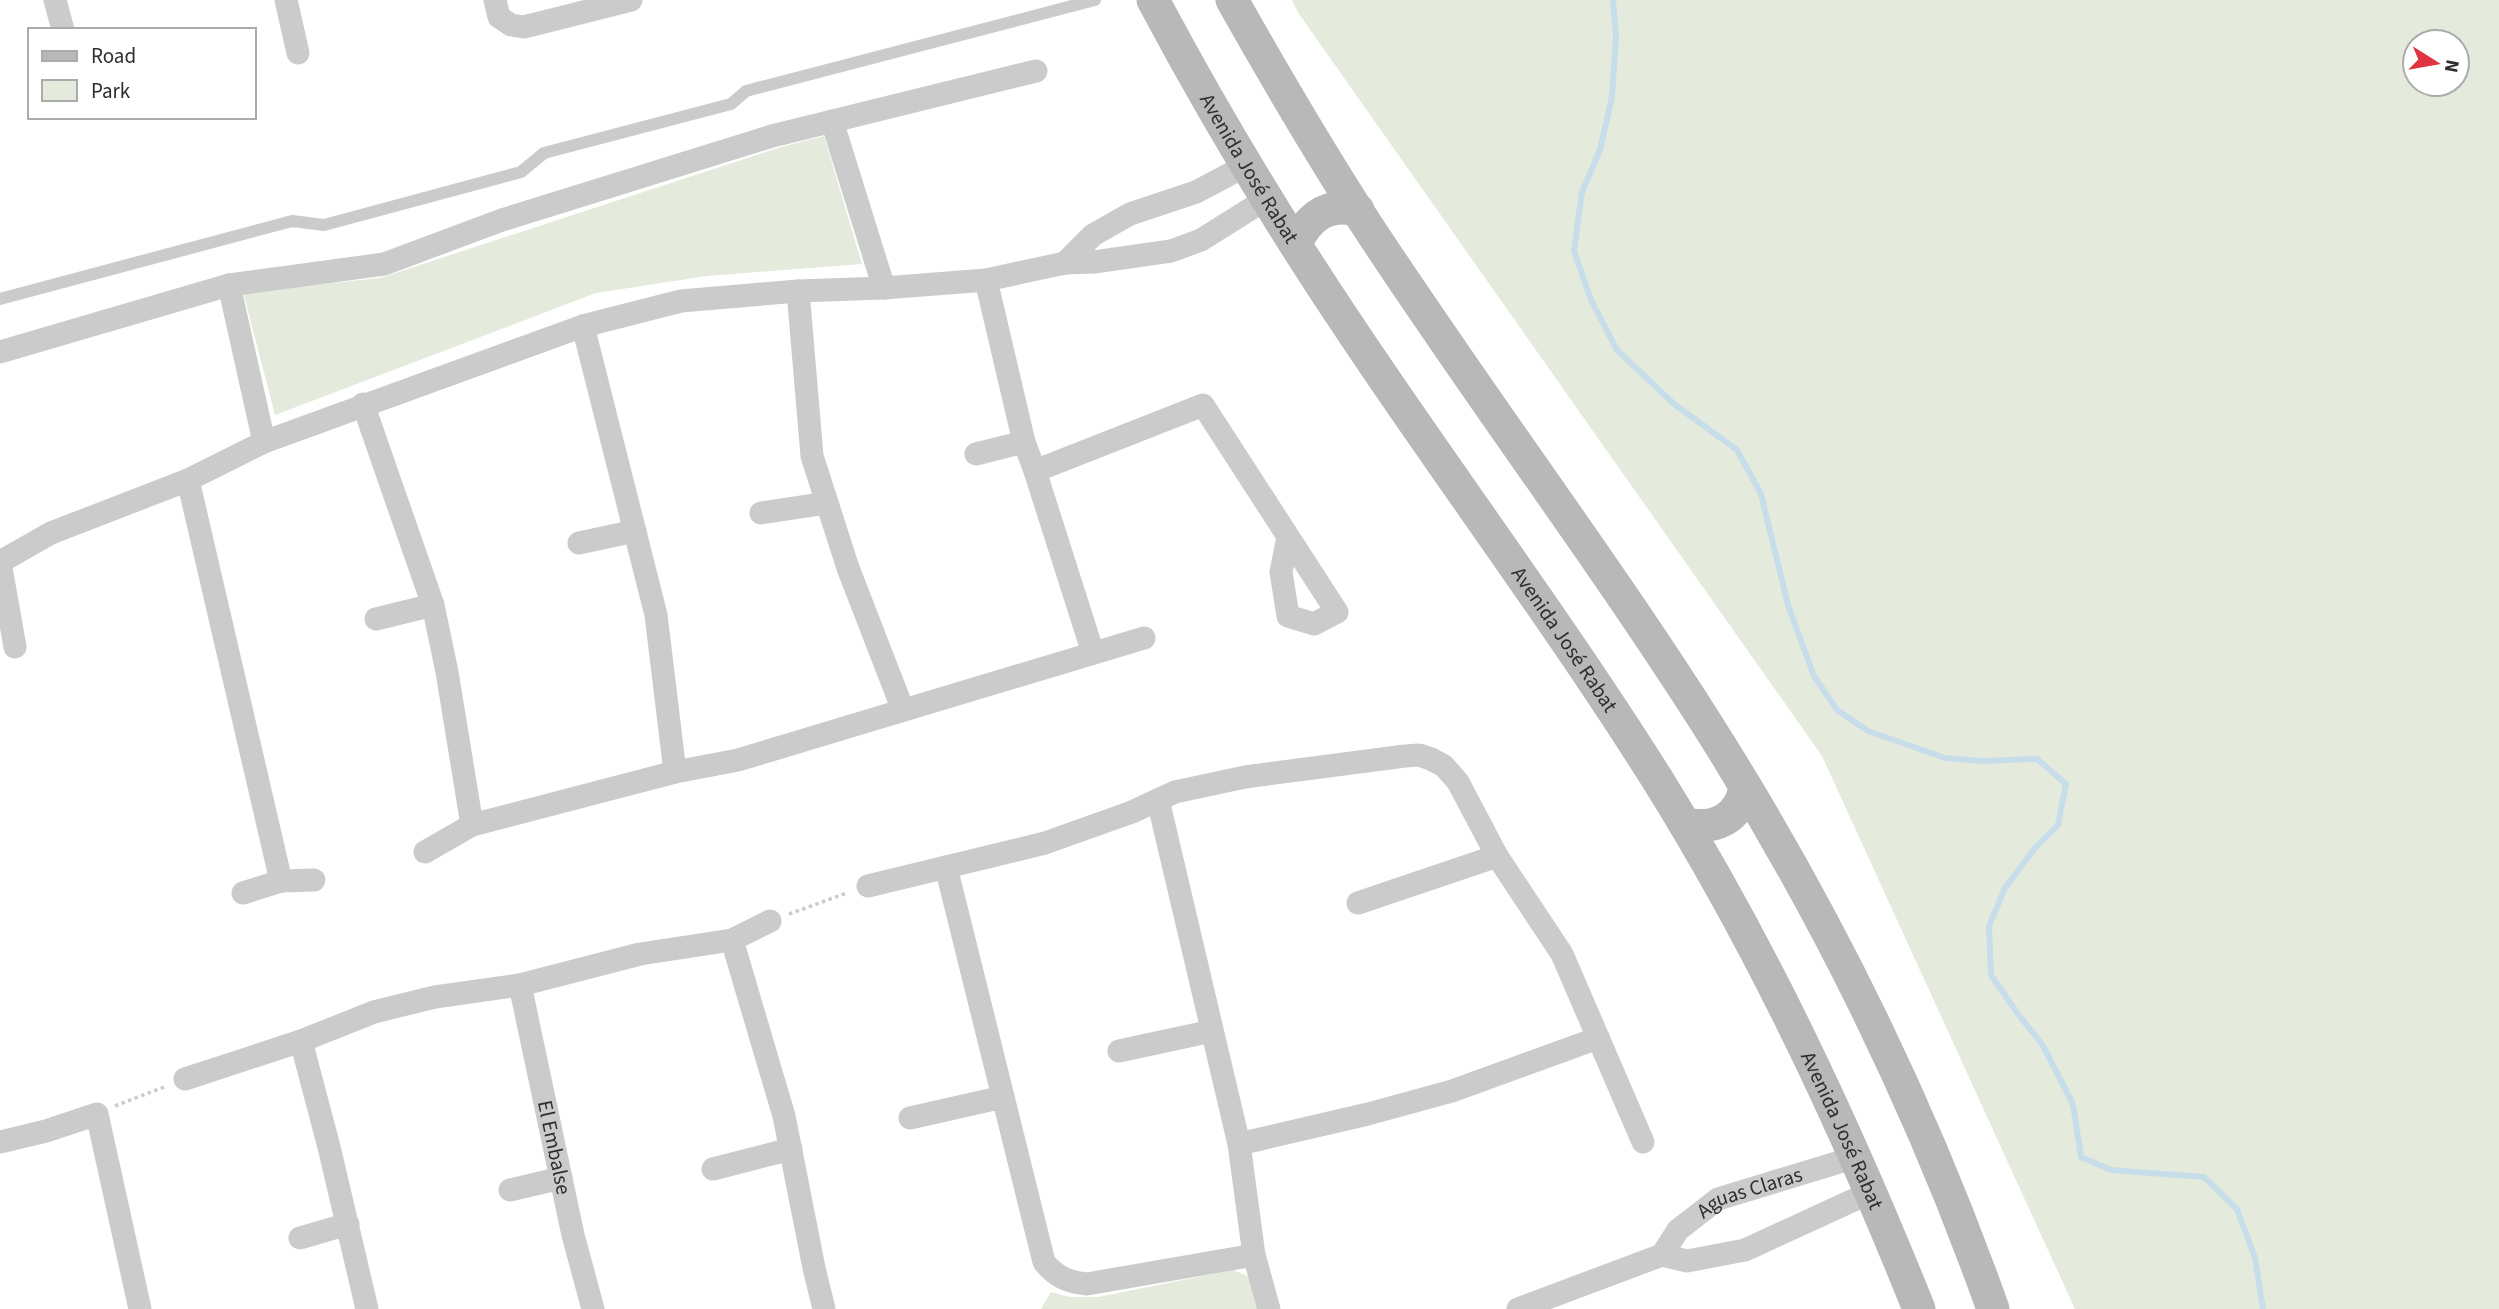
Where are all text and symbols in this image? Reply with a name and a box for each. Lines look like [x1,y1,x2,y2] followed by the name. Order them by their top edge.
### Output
[28,28,256,119] legend
[2401,28,2471,98] north arrow
[91,41,136,71] text: Road
[2437,57,2466,75] text: N
[91,76,131,106] text: Park
[1192,88,1306,249] street label: Avenida José Rabat
[1504,560,1625,718] street label: Avenida José Rabat
[1793,1046,1891,1214] street label: Avenida José Rabat
[530,1097,579,1197] street label: El Embalse
[1690,1159,1806,1225] street label: Aguas Claras

